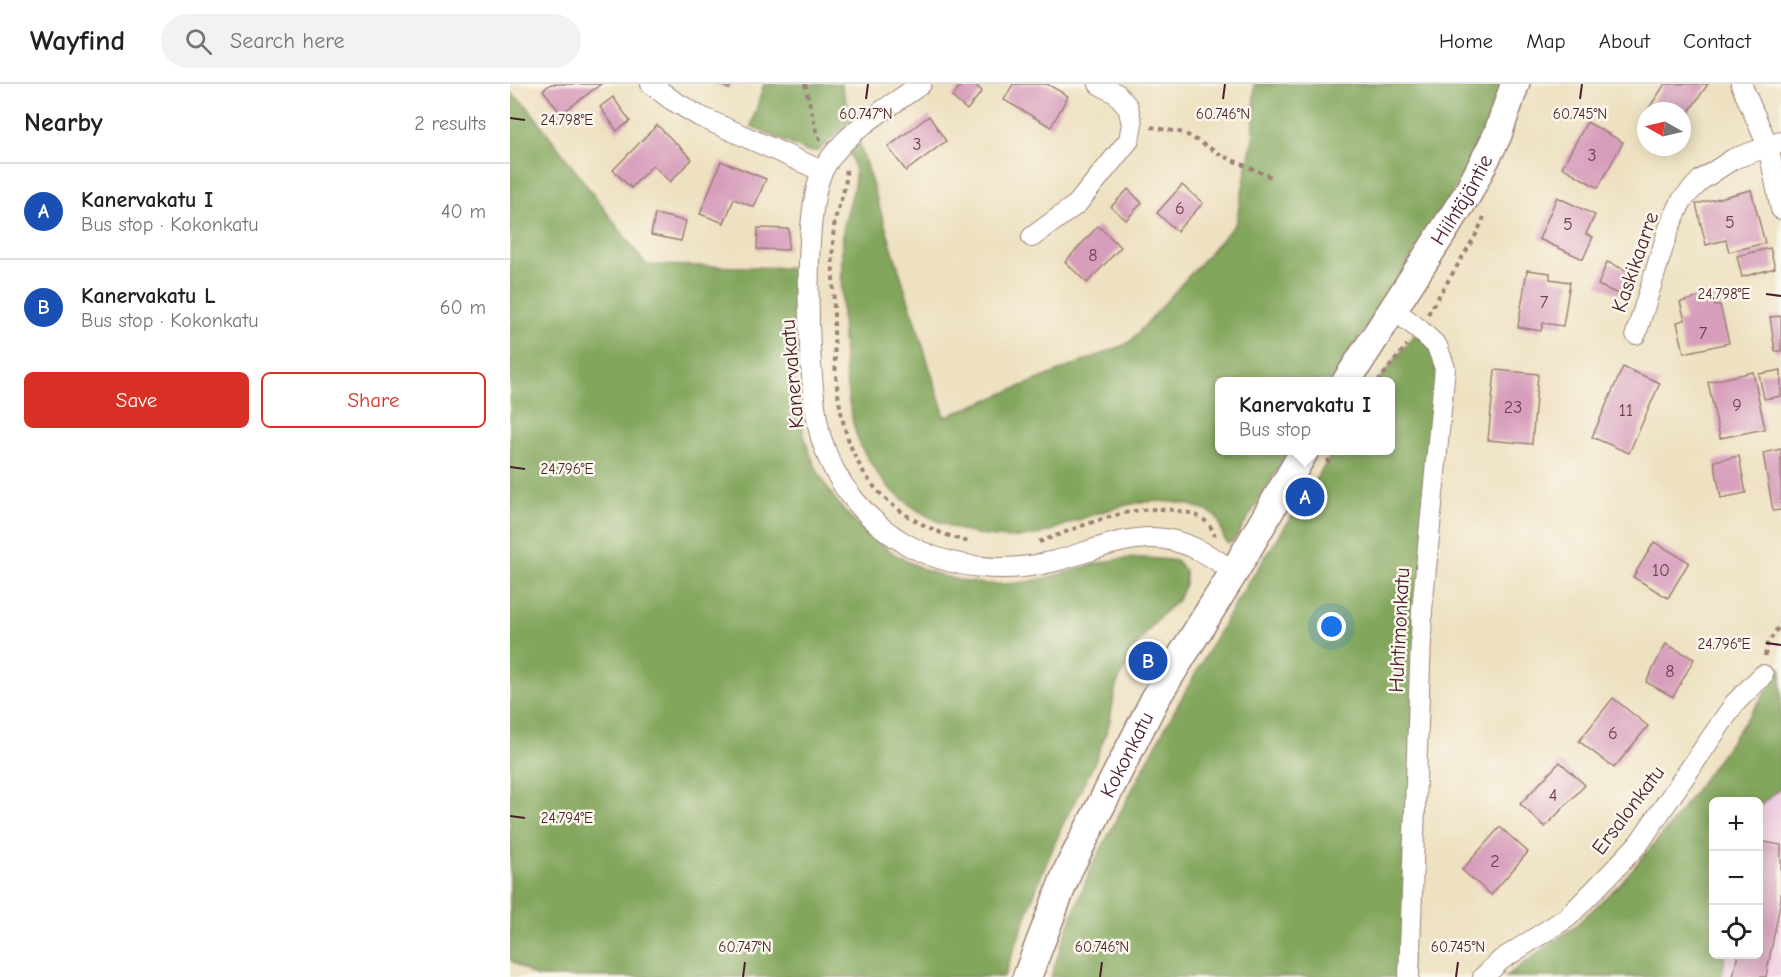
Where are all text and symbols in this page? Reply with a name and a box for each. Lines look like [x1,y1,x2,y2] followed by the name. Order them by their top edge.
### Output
[161,14,581,68] search box
[30,25,125,57] text: Wayfind
[182,25,215,58] icon: search
[230,28,345,54] text: Search here
[1439,29,1493,53] text: Home
[1526,29,1566,53] text: Map
[1599,29,1650,53] text: About
[1683,29,1751,53] text: Contact
[1637,102,1691,156] north arrow
[839,105,893,123] text: 60.747°N
[1196,105,1250,123] text: 60.746°N
[1553,105,1607,123] text: 60.745°N
[24,108,103,138] text: Nearby
[541,111,593,129] text: 24.798°E
[414,112,486,135] text: 2 results
[912,134,922,155] house number: 3
[1587,145,1597,166] house number: 3
[1426,151,1498,249] street label: Hiihtäjäntie
[81,187,213,213] text: Kanervakatu I
[1175,198,1185,219] house number: 6
[38,200,49,223] text: A
[441,200,486,223] text: 40 m
[1607,209,1663,315] street label: Kaskikaarre
[1725,212,1735,233] house number: 5
[81,213,258,236] text: Bus stop · Kokonkatu
[1563,214,1573,235] house number: 5
[1088,245,1098,266] house number: 8
[81,283,216,309] text: Kanervakatu L
[1698,285,1750,303] text: 24.798°E
[1540,292,1549,313] house number: 7
[37,296,50,319] text: B
[440,296,486,319] text: 60 m
[81,309,258,332] text: Bus stop · Kokonkatu
[775,318,809,430] street label: Kanervakatu
[1699,323,1708,344] house number: 7
[24,372,249,428] button: Save
[261,372,486,428] button: Share
[1215,377,1395,455] popup
[1239,392,1371,418] text: Kanervakatu I
[1732,395,1742,416] house number: 9
[1504,397,1522,418] house number: 23
[1619,400,1633,421] house number: 11
[1239,418,1311,441] text: Bus stop
[540,460,594,478] text: 24.796°E
[1286,474,1324,520] pin: A
[1652,560,1670,581] house number: 10
[1384,567,1414,693] street label: Huhtimonkatu
[1317,612,1346,641] your location
[1697,635,1751,653] text: 24.796°E
[1128,638,1168,684] pin: B
[1665,661,1675,682] house number: 8
[1095,708,1158,801] street label: Kokonkatu
[1608,723,1618,744] house number: 6
[1587,761,1669,859] street label: Ersalonkatu
[1549,785,1557,806] house number: 4
[1709,797,1763,959] map controls
[1709,797,1763,851] button: +
[541,809,593,827] text: 24.794°E
[1490,851,1500,872] house number: 2
[1709,851,1763,905] button: −
[1709,905,1763,959] button: locate
[718,938,772,956] text: 60.747°N
[1075,938,1129,956] text: 60.746°N
[1431,938,1485,956] text: 60.745°N

